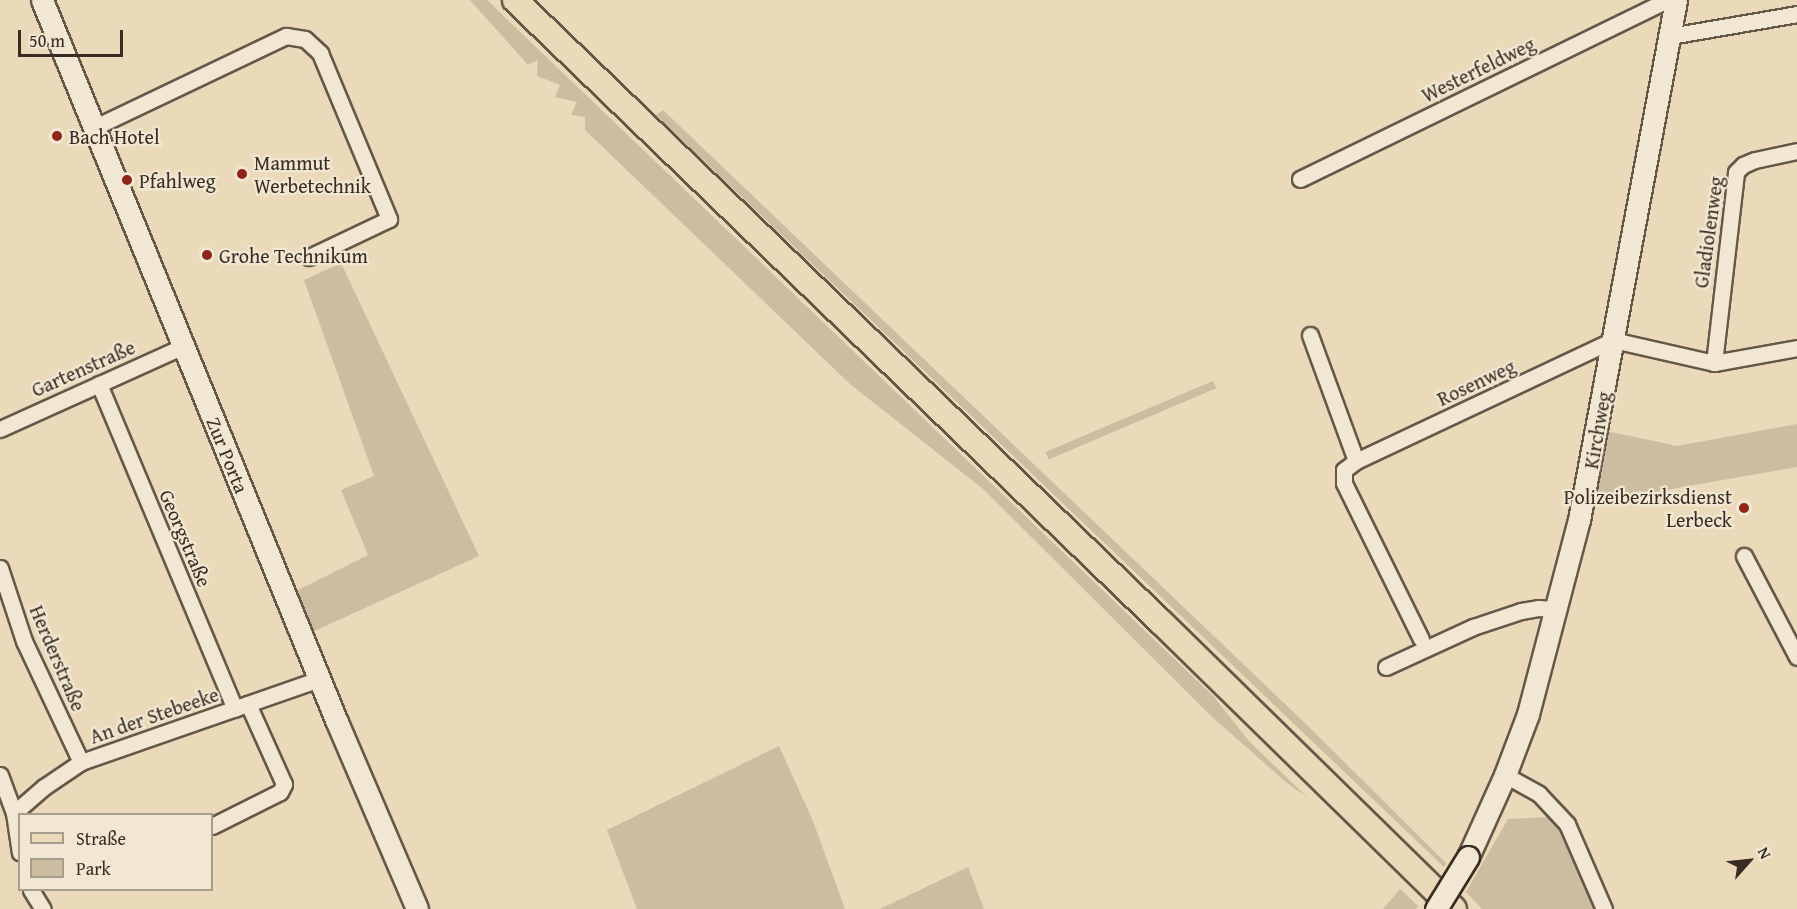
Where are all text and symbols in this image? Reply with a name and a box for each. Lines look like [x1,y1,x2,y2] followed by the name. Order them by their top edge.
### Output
[21,18,126,56] scale bar
[29,27,65,54] text: 50 m
[1417,31,1539,107] street label: Westerfeldweg
[69,124,160,148] place label: Bach Hotel
[50,129,64,143] marker: Bach Hotel
[254,150,371,197] place label: Mammut Werbetechnik
[235,167,249,181] marker: Mammut Werbetechnik
[139,168,216,192] place label: Pfahlweg
[120,173,134,187] marker: Pfahlweg
[1688,175,1728,289] street label: Gladiolenweg
[219,243,368,267] place label: Grohe Technikum
[200,248,214,262] marker: Grohe Technikum
[28,335,138,401] street label: Gartenstraße
[1433,353,1519,411] street label: Rosenweg
[1578,389,1616,471] street label: Kirchweg
[202,414,254,496] street label: Zur Porta
[1564,484,1732,531] place label: Polizeibezirksdienst Lerbeck
[155,486,217,590] street label: Georgstraße
[1737,501,1751,515] marker: Polizeibezirksdienst Lerbeck
[25,601,91,715] street label: Herderstraße
[86,682,222,748] street label: An der Stebeeke
[18,813,213,891] legend
[76,825,126,852] text: Straße
[1719,831,1779,891] north arrow
[1752,843,1778,863] text: N
[76,855,111,882] text: Park

